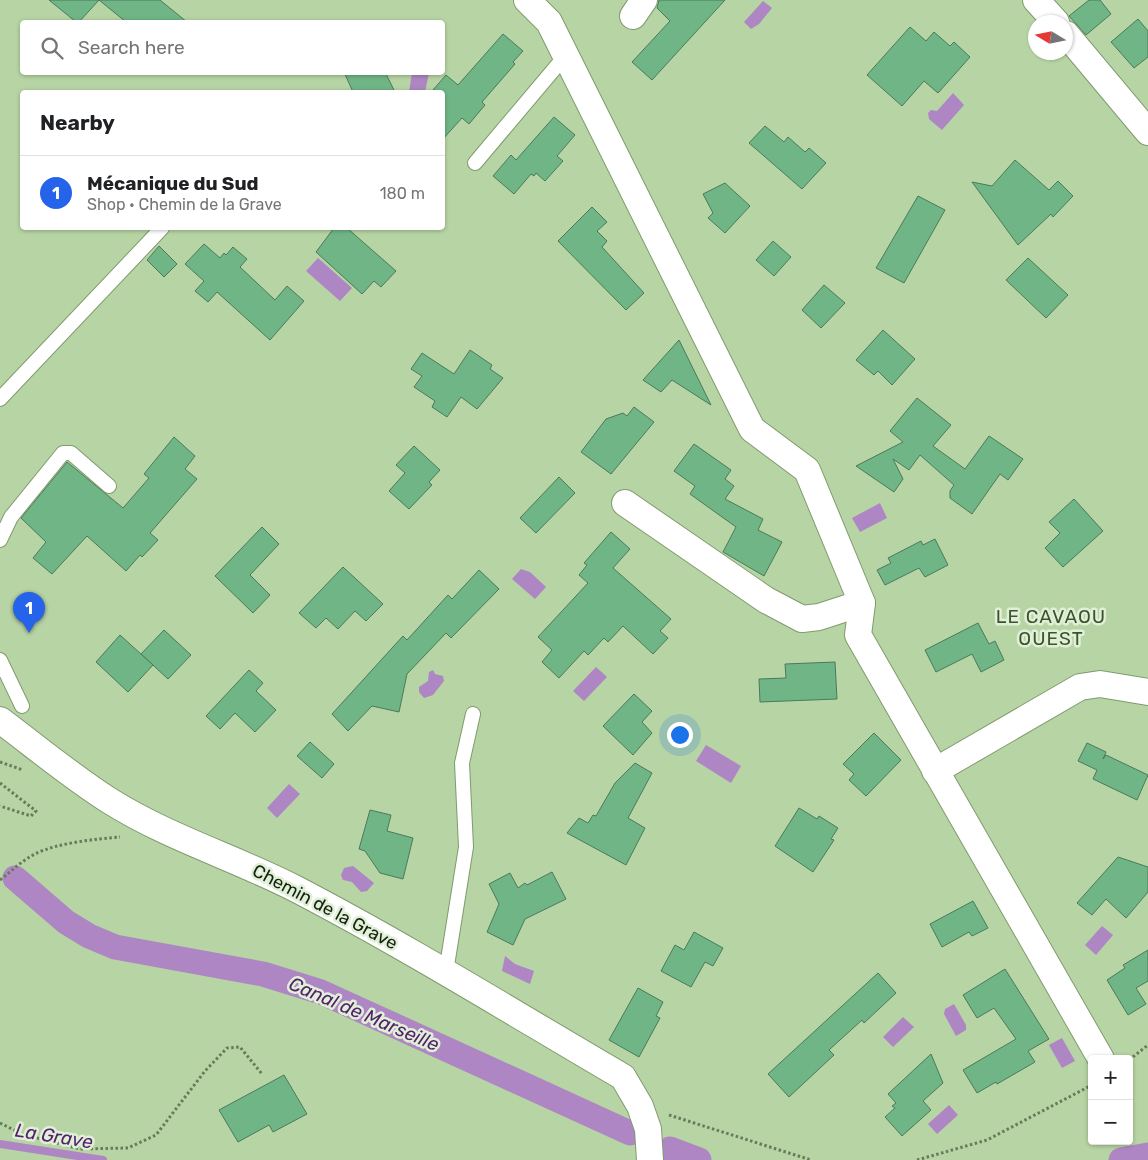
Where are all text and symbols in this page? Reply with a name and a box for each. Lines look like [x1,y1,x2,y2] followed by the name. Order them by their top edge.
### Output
[1028,15,1073,60] north arrow
[20,20,445,75] search box
[38,34,66,62] icon: search
[78,36,185,59] text: Search here
[40,110,115,135] text: Nearby
[87,172,259,195] text: Mécanique du Sud
[52,184,60,203] text: 1
[380,184,425,203] text: 180 m
[87,195,282,214] text: Shop · Chemin de la Grave
[13,592,45,633] pin: 1
[996,605,1106,650] district label: LE CAVAOU OUEST
[667,722,693,748] your location
[249,859,401,955] street label: Chemin de la Grave
[286,972,443,1056] water label: Canal de Marseille
[1088,1055,1133,1145] map controls
[1088,1055,1133,1100] button: +
[1088,1100,1133,1145] button: −
[13,1118,95,1154] water label: La Grave

